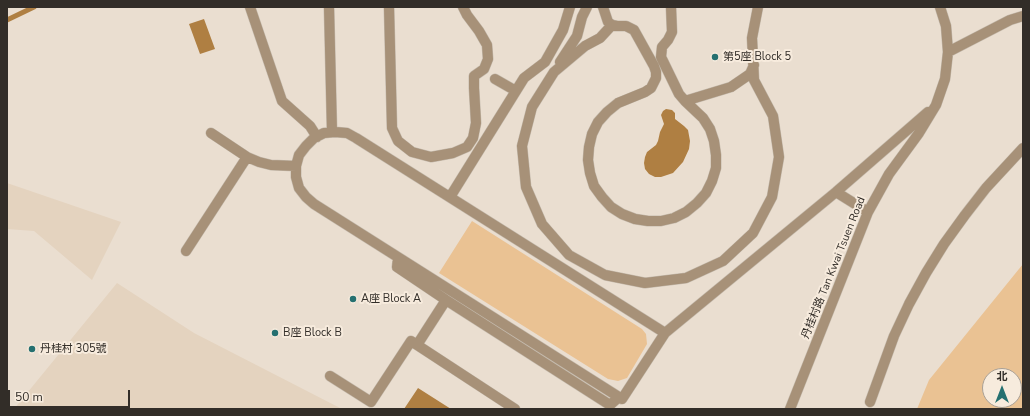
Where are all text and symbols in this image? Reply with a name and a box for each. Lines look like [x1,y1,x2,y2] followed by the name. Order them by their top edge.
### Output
[723,50,791,64] place label: 第5座 Block 5
[710,52,720,62] marker: 第5座 Block 5
[799,195,869,341] street label: 丹桂村路 Tan Kwai Tsuen Road
[361,292,421,306] place label: A座 Block A
[348,294,358,304] marker: A座 Block A
[283,326,342,340] place label: B座 Block B
[270,328,280,338] marker: B座 Block B
[40,342,107,356] place label: 丹桂村 305號
[27,344,37,354] marker: 丹桂村 305號
[982,368,1022,408] north arrow
[997,369,1008,384] text: 北
[10,382,132,408] scale bar
[15,389,43,405] text: 50 m

